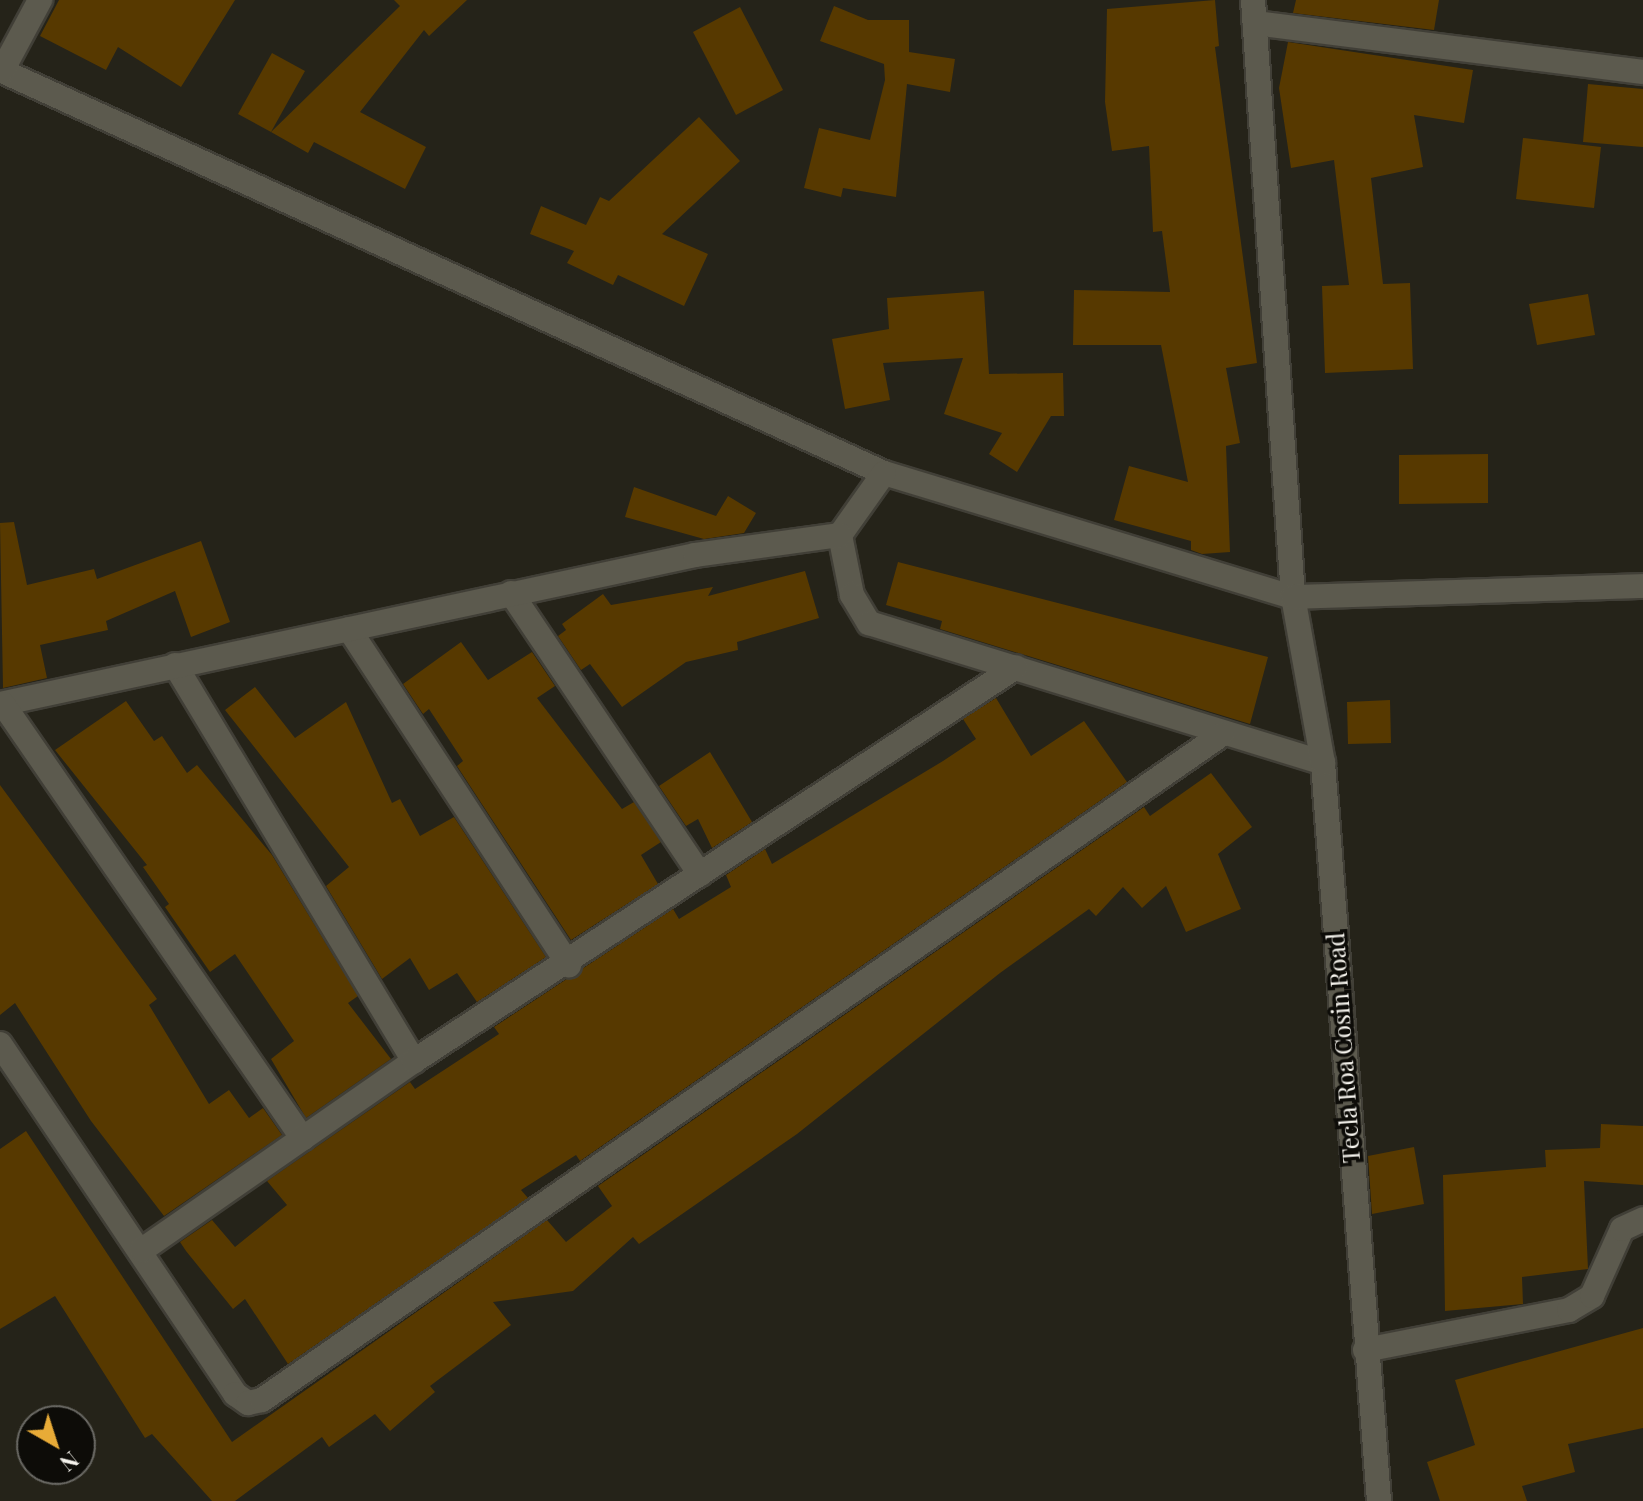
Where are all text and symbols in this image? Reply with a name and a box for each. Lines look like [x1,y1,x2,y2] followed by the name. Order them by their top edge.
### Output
[1321,932,1365,1164] street label: Tecla Roa Cosin Road
[16,1405,96,1485] north arrow
[54,1445,85,1479] text: N

